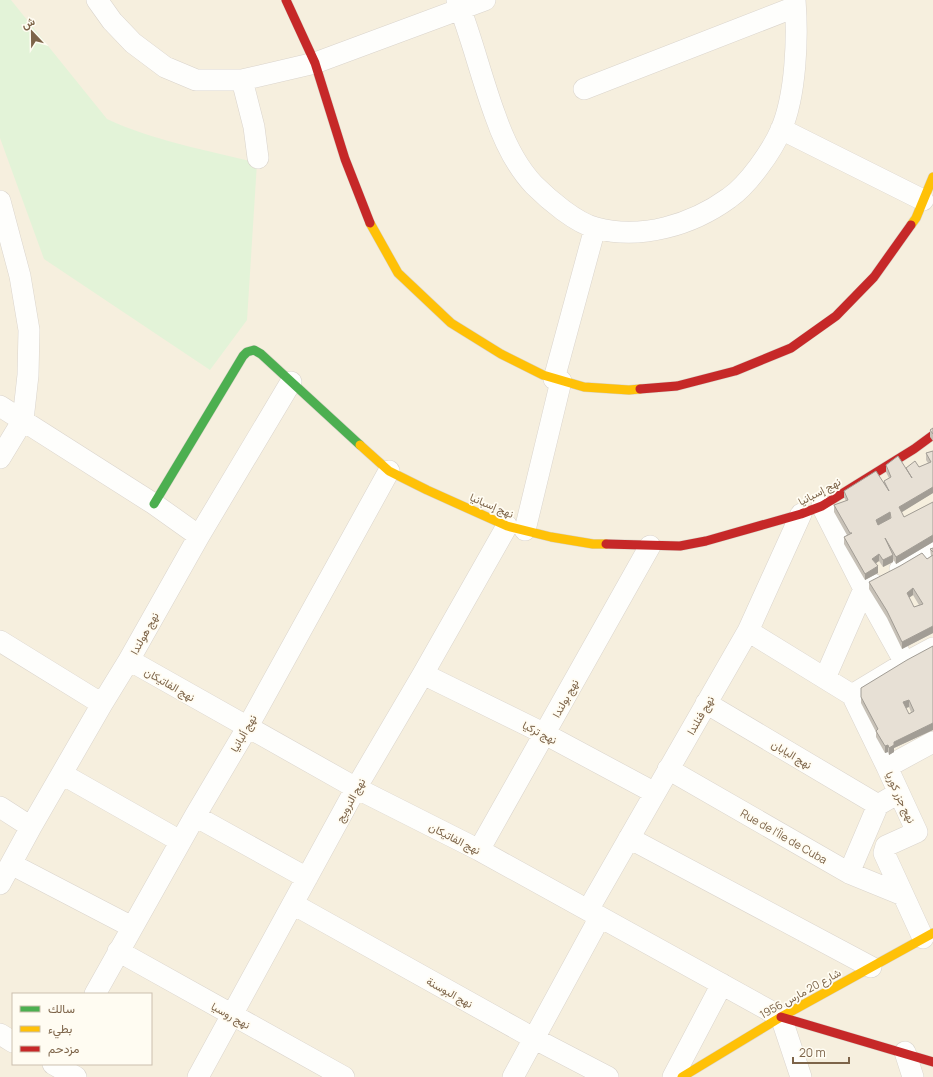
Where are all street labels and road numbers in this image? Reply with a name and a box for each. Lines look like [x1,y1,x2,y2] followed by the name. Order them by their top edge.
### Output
[795,474,843,509] street label: نهج إسبانيا
[467,489,516,522] street label: نهج إسبانيا
[126,609,163,657] street label: نهج هولندا
[142,664,198,705] street label: نهج الفاتيكان
[548,676,583,720] street label: نهج بولندا
[683,693,718,738] street label: نهج فنلندا
[226,712,261,755] street label: نهج ألبانيا
[520,717,560,748] street label: نهج تركيا
[769,736,815,773] street label: نهج اليابان
[882,769,920,826] street label: نهج جزر كوريا
[332,775,369,825] street label: نهج النرويج
[738,805,830,867] street label: Rue de l'Île de Cuba
[426,819,483,858] street label: نهج الفاتيكان
[757,964,844,1022] street label: شارع 20 مارس 1956
[424,973,476,1012] street label: نهج البوسنة
[208,998,253,1033] street label: نهج روسيا

